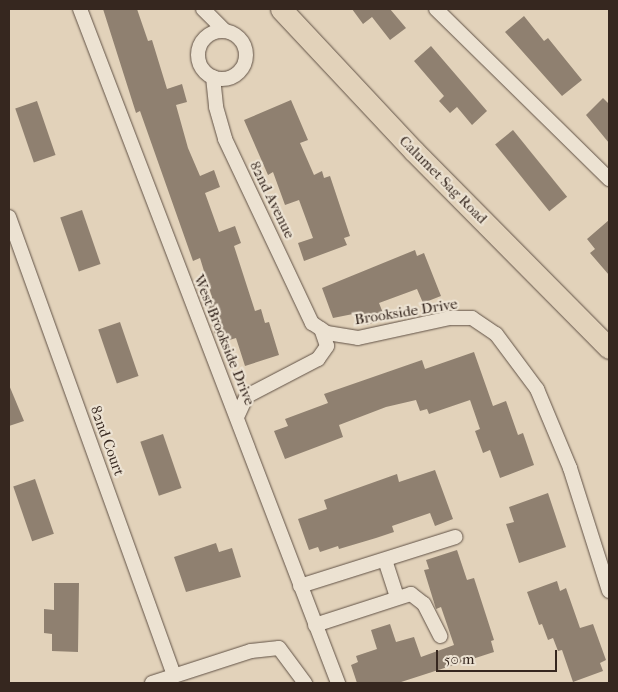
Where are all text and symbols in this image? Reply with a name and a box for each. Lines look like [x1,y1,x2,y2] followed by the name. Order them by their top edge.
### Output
[395,132,491,228] street label: Calumet Sag Road
[246,158,298,242] street label: 82nd Avenue
[190,272,258,408] street label: West Brookside Drive
[353,295,459,329] street label: Brookside Drive
[86,404,128,478] street label: 82nd Court
[438,640,559,672] scale bar
[444,650,474,668] text: 50 m

